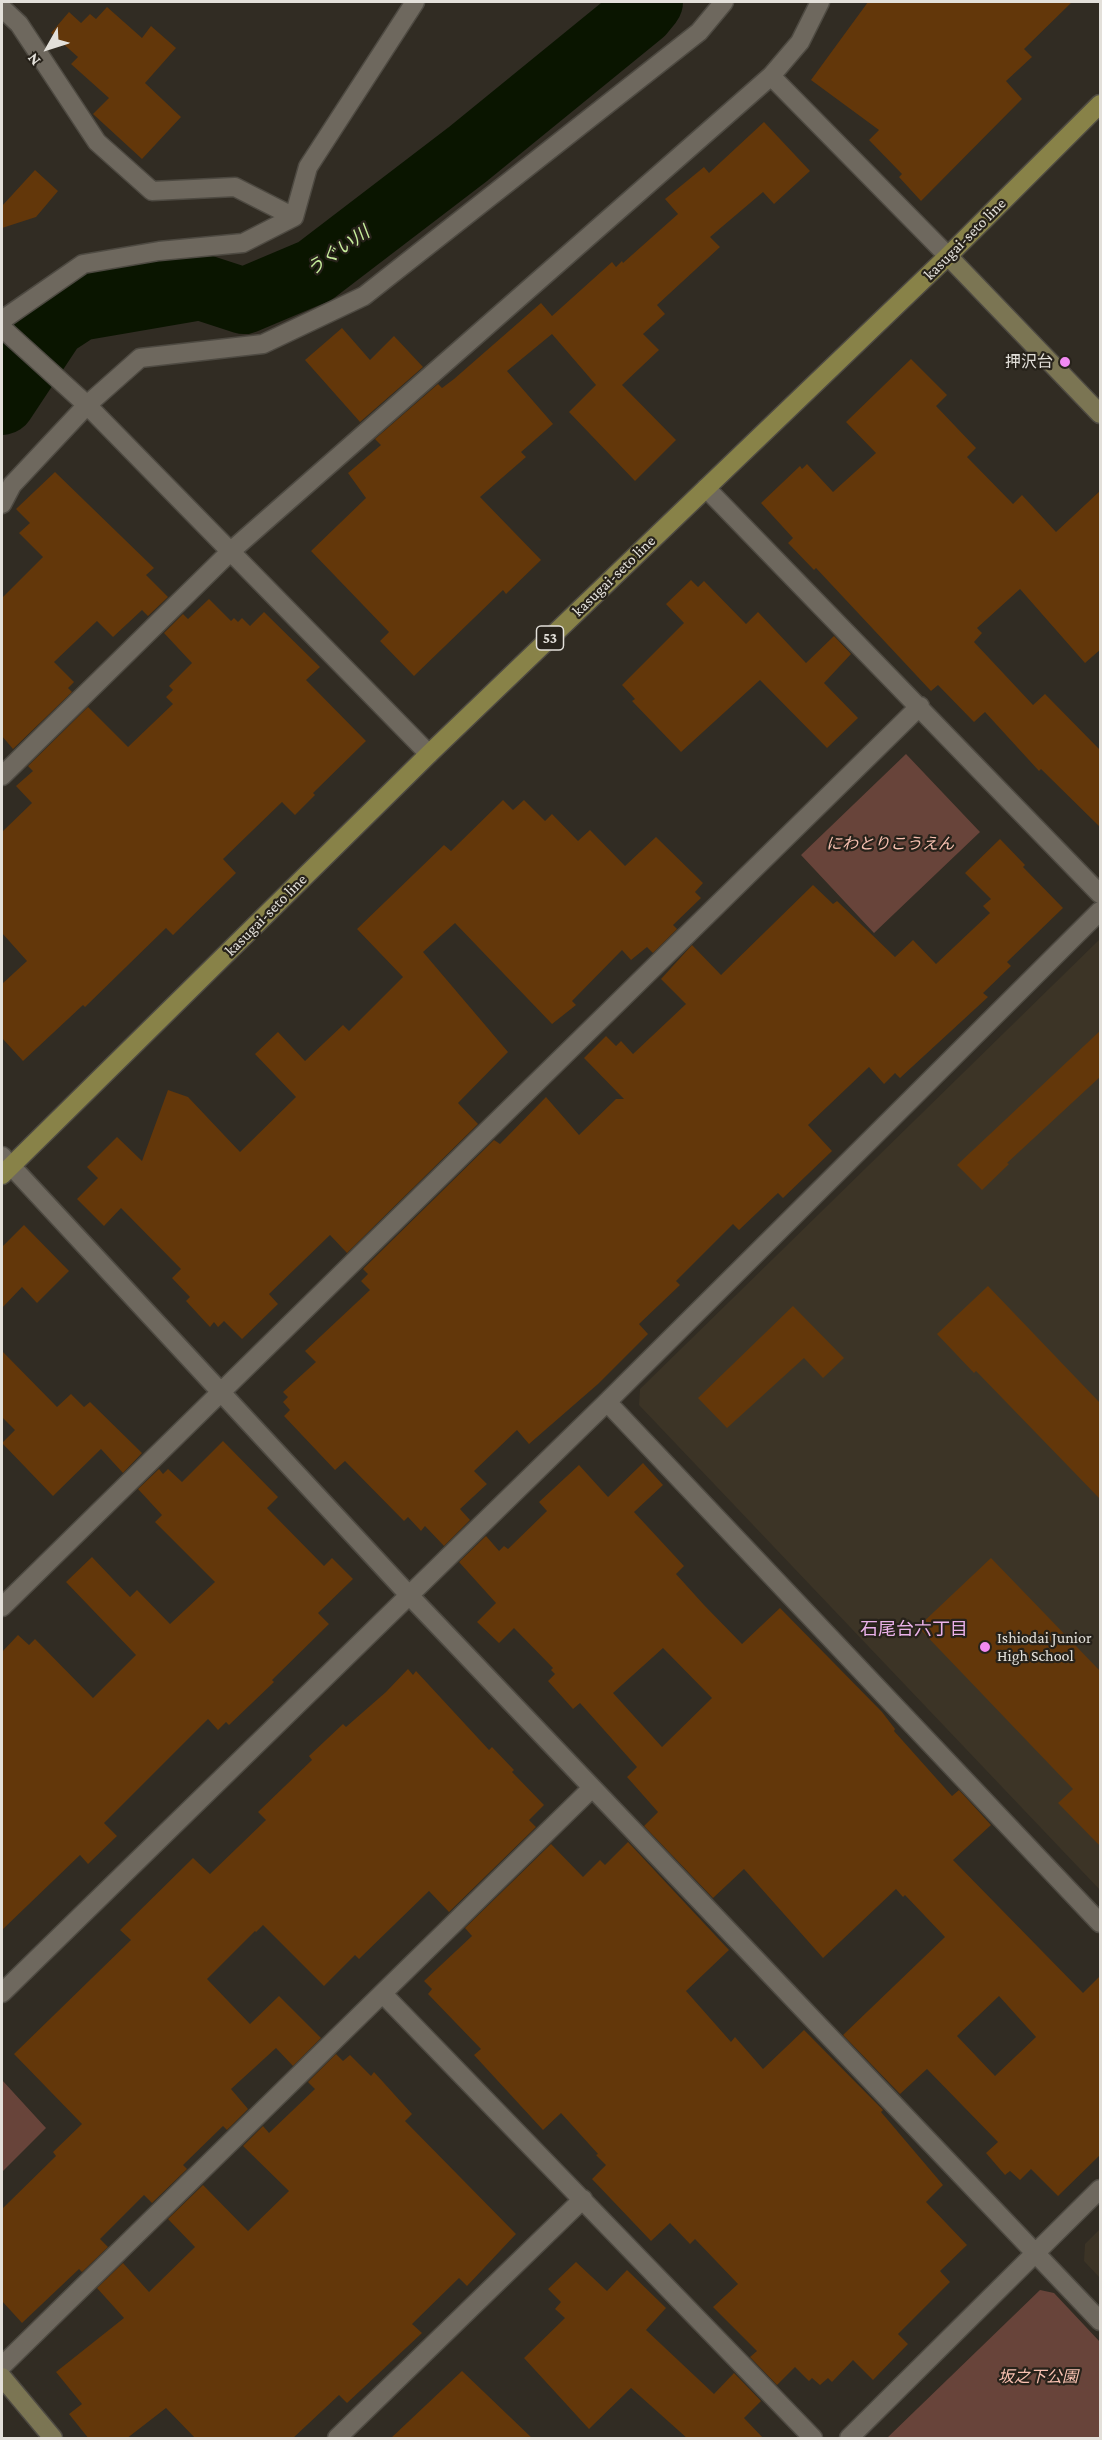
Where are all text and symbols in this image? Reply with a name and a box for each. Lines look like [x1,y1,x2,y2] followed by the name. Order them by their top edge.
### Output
[18,18,78,78] north arrow
[24,50,44,69] text: N
[920,194,1010,284] street label: kasugai-seto line
[302,222,374,280] water label: うぐい川
[1005,352,1053,372] place label: 押沢台
[1058,355,1072,369] marker: 押沢台
[568,531,660,621] street label: kasugai-seto line
[536,626,564,650] road number: 53
[826,834,954,854] park label: にわとりこうえん
[221,870,311,960] street label: kasugai-seto line
[860,1618,968,1640] district label: 石尾台六丁目
[997,1628,1092,1666] place label: Ishiodai Junior High School
[978,1640,992,1654] marker: Ishiodai Junior High School
[998,2367,1078,2387] park label: 坂之下公園

